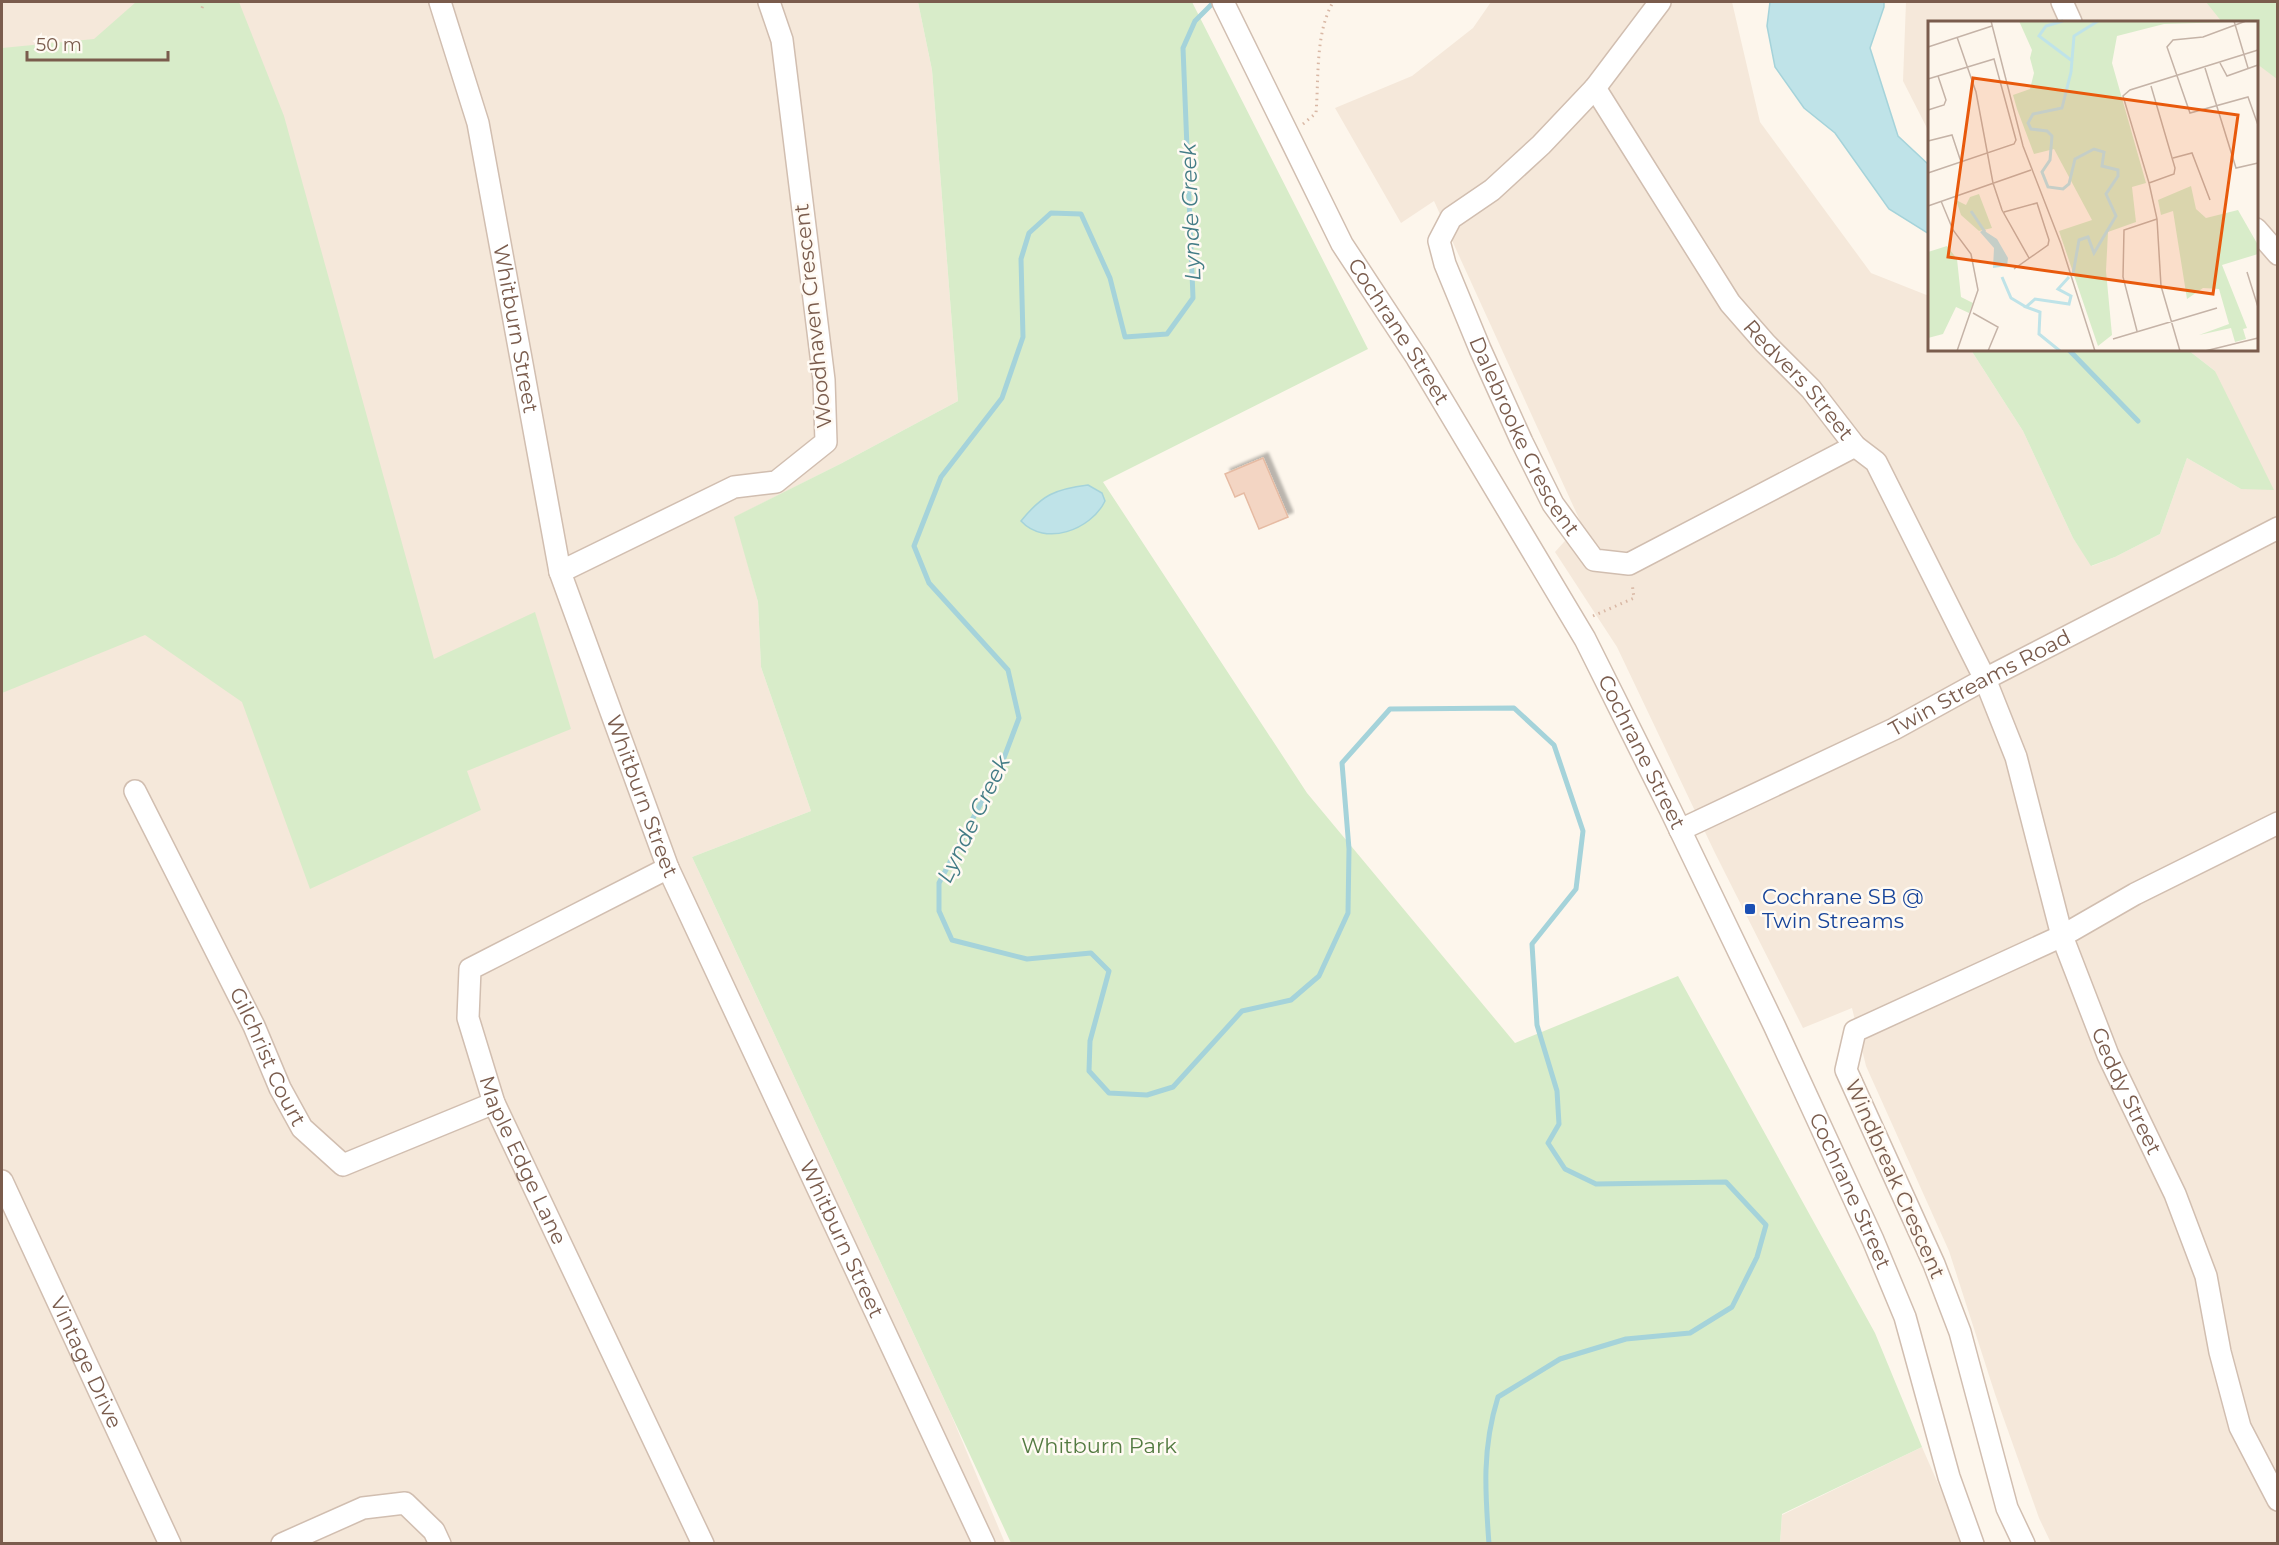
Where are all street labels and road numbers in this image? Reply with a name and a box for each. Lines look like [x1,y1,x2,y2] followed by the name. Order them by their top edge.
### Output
[788,203,837,430] street label: Woodhaven Crescent
[488,242,544,415] street label: Whitburn Street
[1343,253,1455,409] street label: Cochrane Street
[1738,314,1859,445] street label: Redvers Street
[1464,333,1585,541] street label: Dalebrooke Crescent
[1884,624,2075,741] street label: Twin Streams Road
[1593,671,1691,833] street label: Cochrane Street
[601,711,684,881] street label: Whitburn Street
[224,983,311,1130] street label: Gilchrist Court
[2087,1024,2167,1159] street label: Geddy Street
[474,1073,572,1248] street label: Maple Edge Lane
[1840,1075,1951,1282] street label: Windbreak Crescent
[1804,1109,1897,1273] street label: Cochrane Street
[794,1156,889,1322] street label: Whitburn Street
[45,1292,128,1432] street label: Vintage Drive

